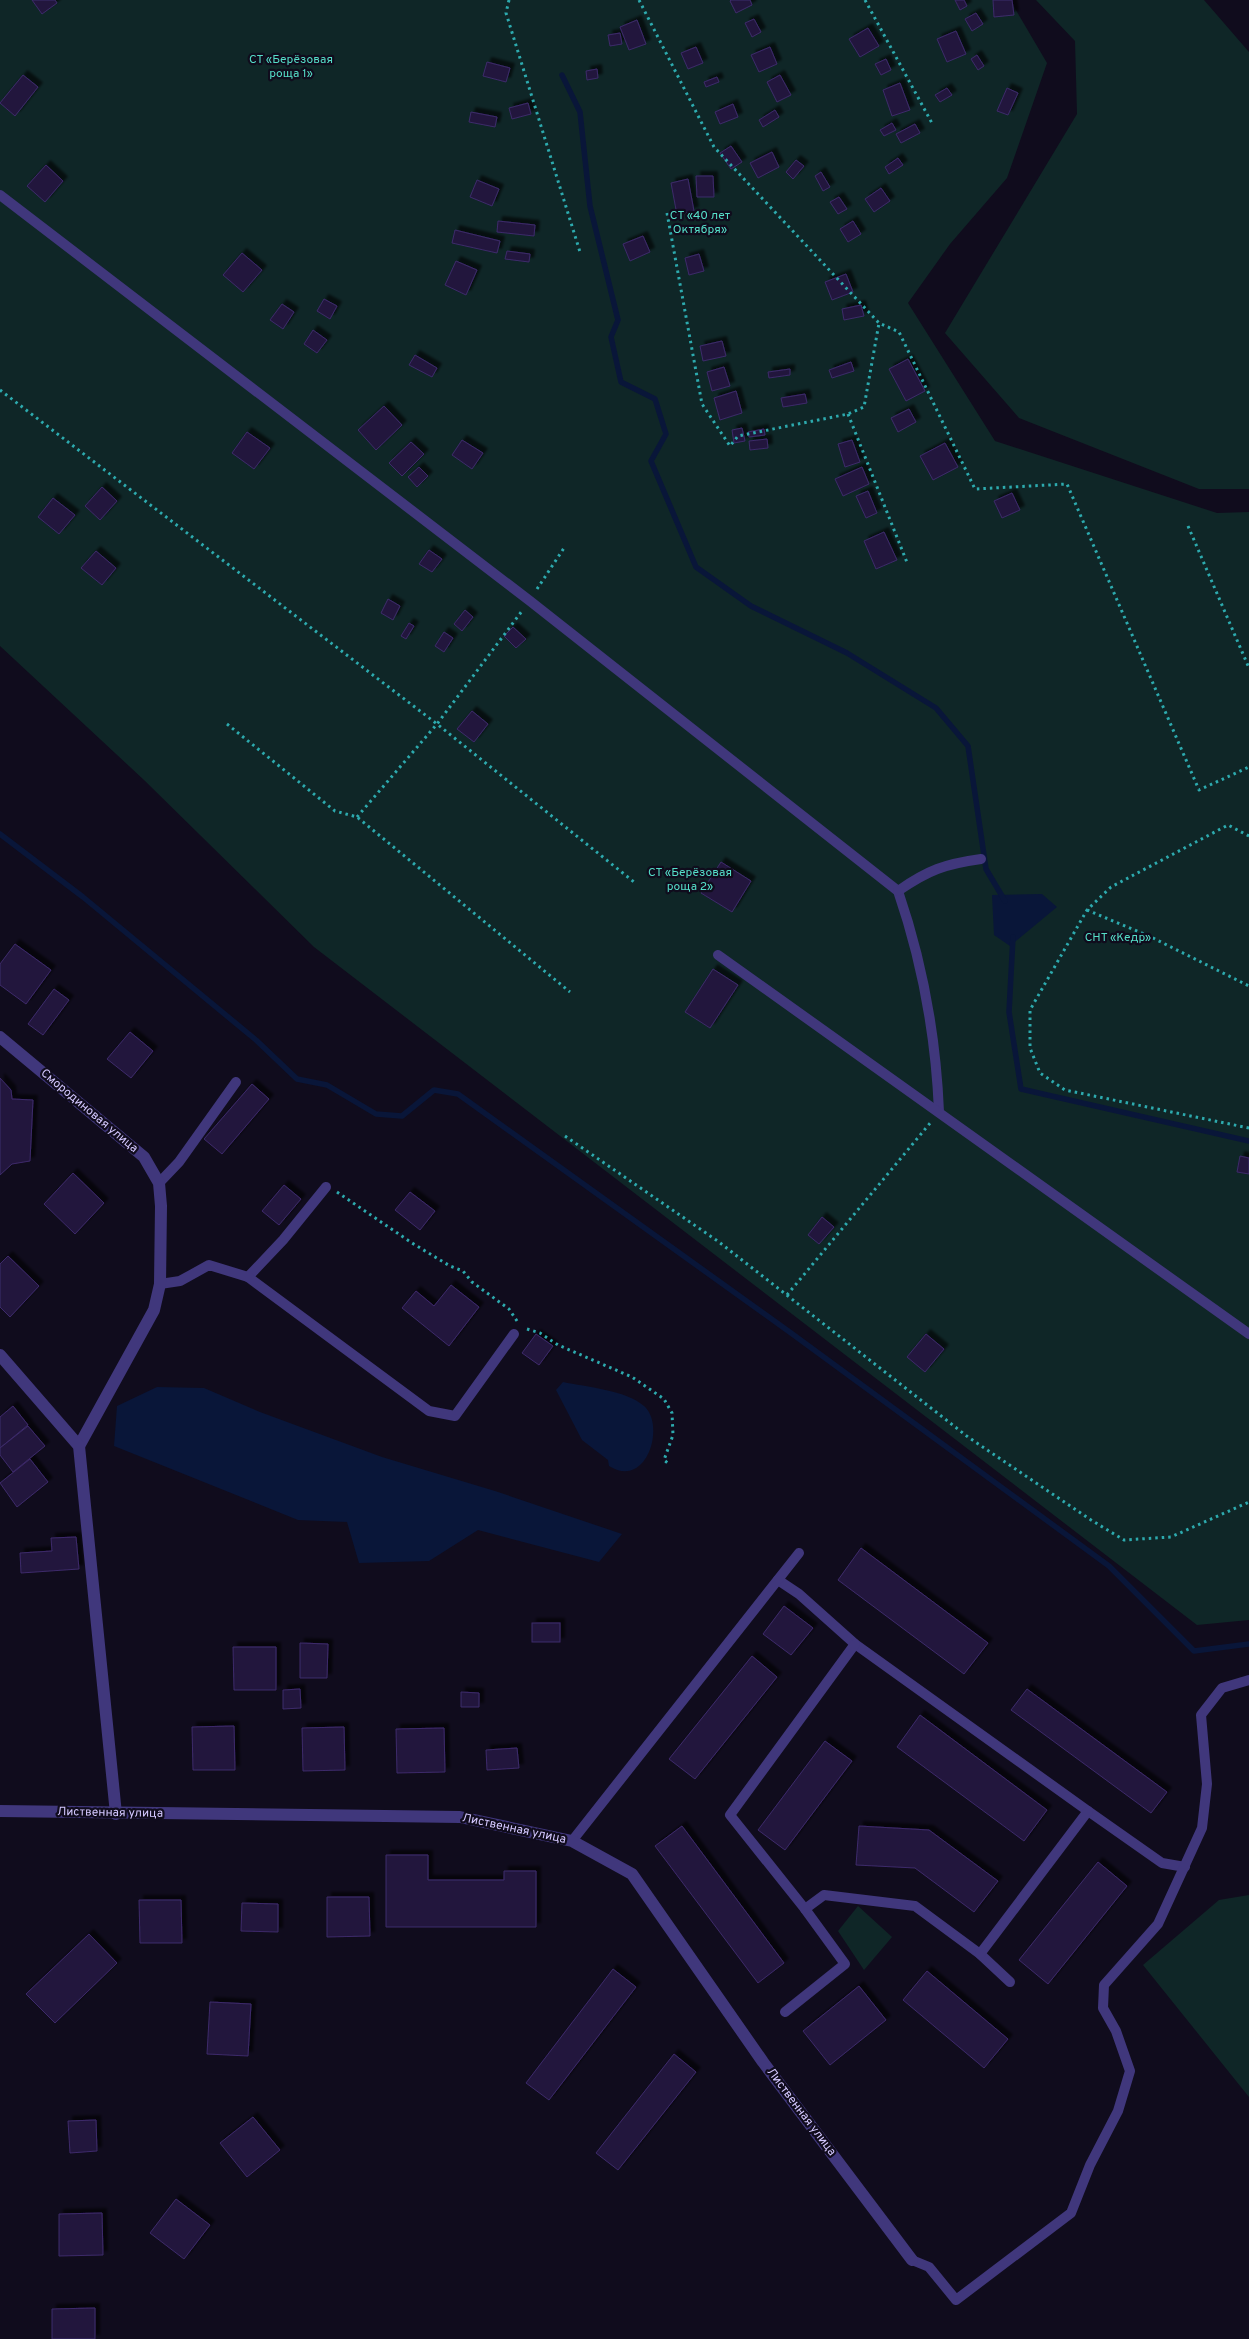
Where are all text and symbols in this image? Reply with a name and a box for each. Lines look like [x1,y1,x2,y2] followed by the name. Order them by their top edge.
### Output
[249,52,333,82] park label: СТ «Берёзовая роща 1»
[670,208,731,238] park label: СТ «40 лет Октября»
[648,865,732,895] park label: СТ «Берёзовая роща 2»
[1085,930,1151,946] park label: СНТ «Кедр»
[37,1065,141,1157] street label: Смородиновая улица
[57,1804,163,1822] street label: Лиственная улица
[460,1810,568,1848] street label: Лиственная улица
[763,2065,839,2159] street label: Лиственная улица

